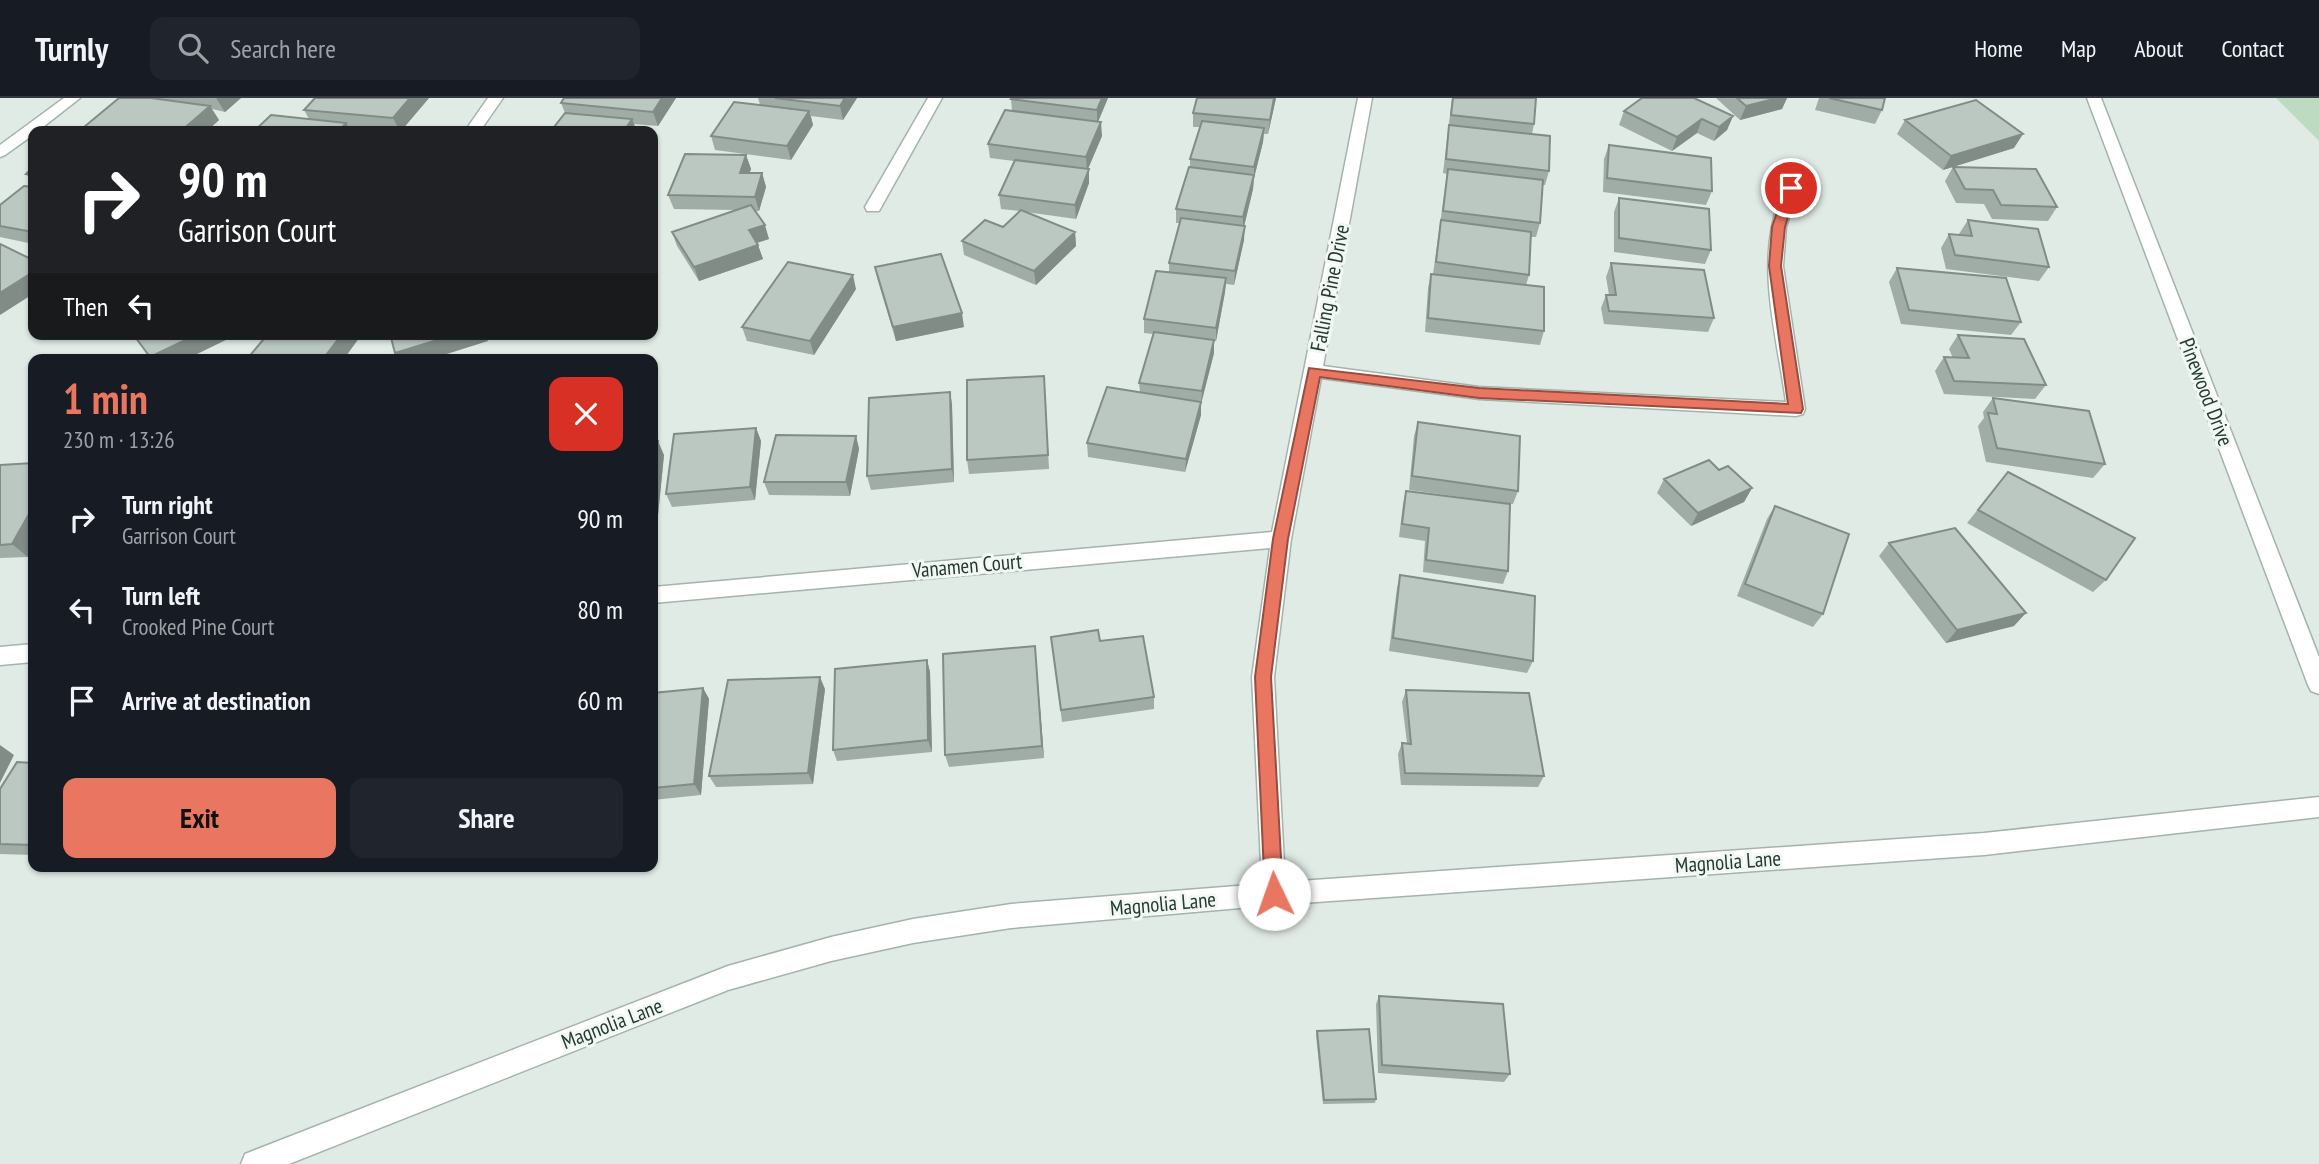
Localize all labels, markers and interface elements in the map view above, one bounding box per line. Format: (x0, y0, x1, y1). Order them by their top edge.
search box (150, 17, 640, 80)
text: Turnly (35, 27, 108, 70)
icon: search (174, 29, 212, 67)
text: Search here (230, 32, 336, 65)
text: Home (1974, 33, 2023, 64)
text: Map (2061, 33, 2096, 64)
text: About (2134, 33, 2183, 64)
text: Contact (2221, 33, 2284, 64)
text: 90 m (178, 147, 267, 211)
icon: right (63, 154, 154, 245)
pin (1761, 158, 1821, 218)
icon: arrive (1772, 169, 1810, 207)
text: Garrison Court (178, 209, 336, 251)
street label: Falling Pine Drive (1304, 222, 1355, 354)
icon: left (122, 287, 160, 325)
text: Then (63, 290, 108, 323)
street label: Pinewood Drive (2173, 334, 2239, 450)
text: 1 min (63, 371, 148, 426)
button: close (549, 377, 623, 451)
text: 230 m · 13:26 (63, 425, 175, 454)
text: Turn right (122, 488, 213, 521)
icon: right (63, 500, 101, 538)
text: 90 m (577, 502, 623, 535)
text: Garrison Court (122, 521, 236, 550)
street label: Vanamen Court (910, 547, 1023, 584)
text: Turn left (122, 579, 200, 612)
icon: left (63, 591, 101, 629)
text: 80 m (577, 593, 623, 626)
text: Crooked Pine Court (122, 612, 274, 641)
icon: arrive (63, 682, 101, 720)
text: Arrive at destination (122, 684, 311, 717)
text: 60 m (577, 684, 623, 717)
button: Exit (63, 778, 336, 858)
button: Share (350, 778, 623, 858)
street label: Magnolia Lane (1674, 844, 1782, 879)
position arrow (1237, 857, 1311, 931)
street label: Magnolia Lane (1109, 885, 1217, 922)
street label: Magnolia Lane (557, 992, 666, 1055)

